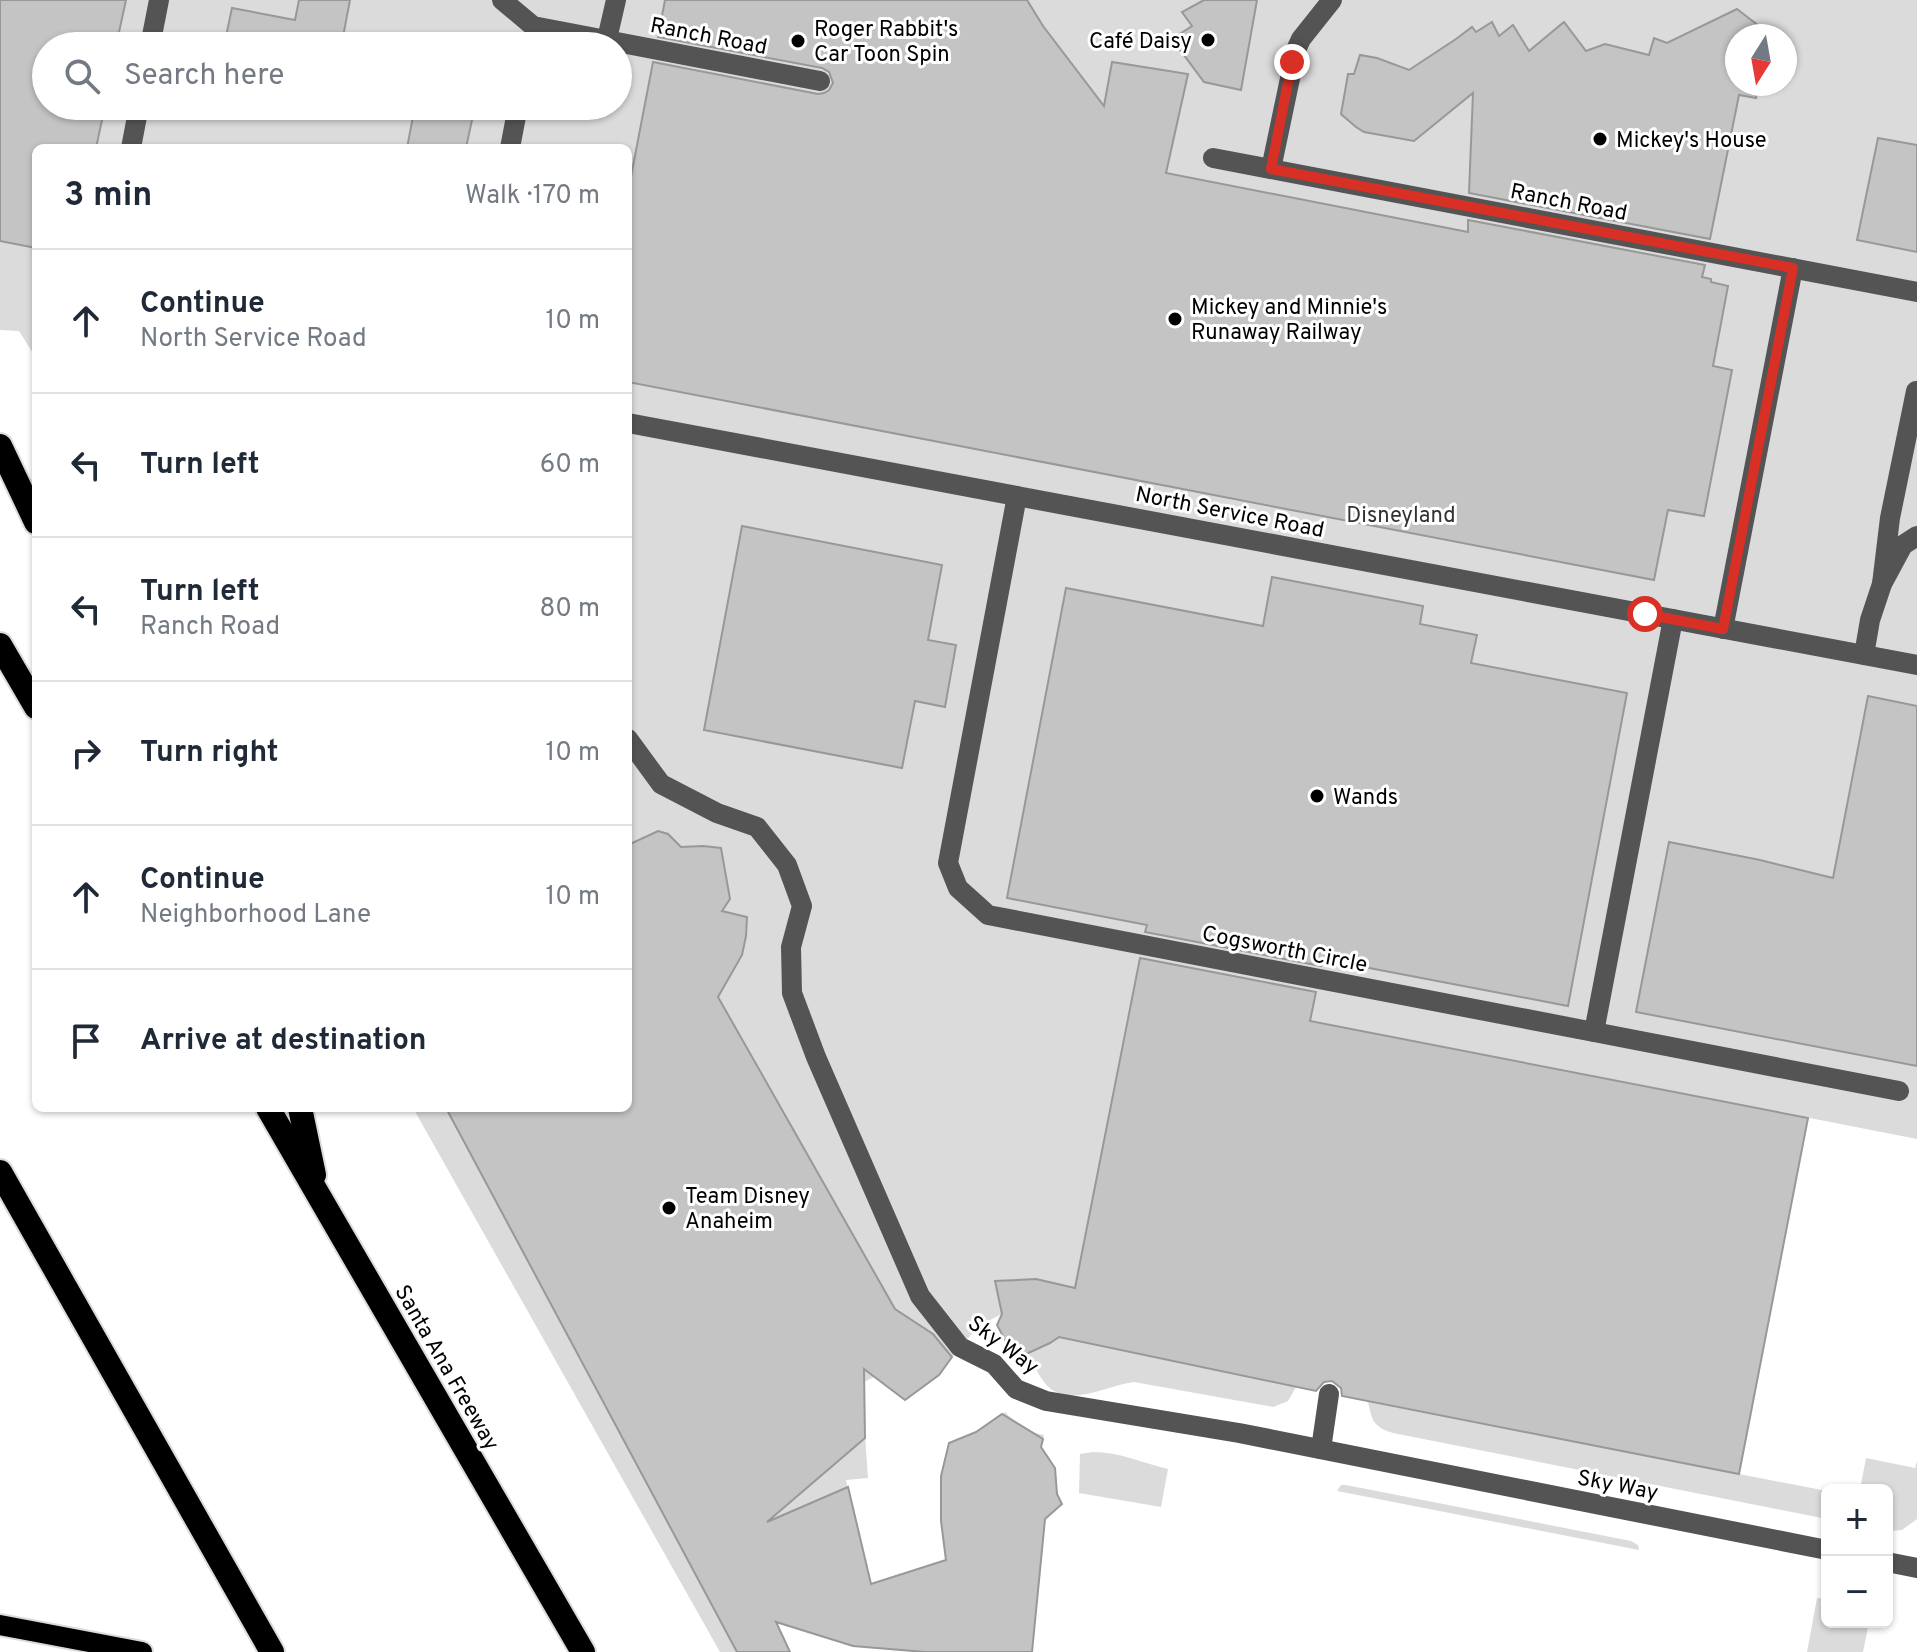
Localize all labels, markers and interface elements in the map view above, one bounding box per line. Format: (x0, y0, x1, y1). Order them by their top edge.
street label: Ranch Road (648, 13, 769, 62)
place label: Roger Rabbit's Car Toon Spin (814, 17, 958, 69)
north arrow (1725, 24, 1797, 96)
place label: Café Daisy (1089, 29, 1192, 56)
marker: Café Daisy (1199, 31, 1217, 49)
search box (32, 32, 632, 120)
marker: Roger Rabbit's Car Toon Spin (789, 32, 807, 50)
route end (1274, 44, 1310, 80)
icon: search (60, 54, 104, 98)
text: Search here (124, 58, 284, 95)
place label: Mickey's House (1616, 128, 1767, 155)
marker: Mickey's House (1591, 130, 1609, 148)
text: 3 min (64, 175, 152, 218)
street label: Ranch Road (1508, 179, 1629, 228)
text: Walk · 170 m (465, 180, 600, 213)
text: Continue (140, 286, 265, 323)
place label: Mickey and Minnie's Runaway Railway (1191, 295, 1387, 347)
icon: ahead (64, 299, 108, 343)
text: 10 m (545, 305, 600, 338)
marker: Mickey and Minnie's Runaway Railway (1166, 310, 1184, 328)
text: North Service Road (140, 323, 367, 356)
icon: left (64, 443, 108, 487)
text: Turn left (140, 447, 260, 484)
text: 60 m (540, 449, 600, 482)
street label: North Service Road (1133, 482, 1326, 545)
park label: Disneyland (1346, 503, 1456, 530)
text: Turn left (140, 574, 260, 611)
icon: left (64, 587, 108, 631)
text: 80 m (540, 593, 600, 626)
route start (1627, 596, 1663, 632)
text: Ranch Road (140, 611, 280, 644)
icon: right (64, 731, 108, 775)
text: Turn right (140, 735, 278, 772)
text: 10 m (545, 737, 600, 770)
place label: Wands (1333, 785, 1398, 812)
marker: Wands (1308, 787, 1326, 805)
text: Continue (140, 862, 265, 899)
icon: ahead (64, 875, 108, 919)
text: 10 m (545, 881, 600, 914)
text: Neighborhood Lane (140, 899, 371, 932)
street label: Cogsworth Circle (1200, 921, 1370, 980)
icon: arrive (64, 1019, 108, 1063)
text: Arrive at destination (140, 1023, 426, 1060)
place label: Team Disney Anaheim (685, 1184, 810, 1236)
marker: Team Disney Anaheim (660, 1199, 678, 1217)
street label: Santa Ana Freeway (388, 1281, 504, 1456)
street label: Sky Way (962, 1311, 1043, 1381)
street label: Sky Way (1575, 1465, 1660, 1508)
map controls (1821, 1484, 1893, 1628)
button: + (1821, 1484, 1893, 1556)
button: − (1821, 1556, 1893, 1628)

